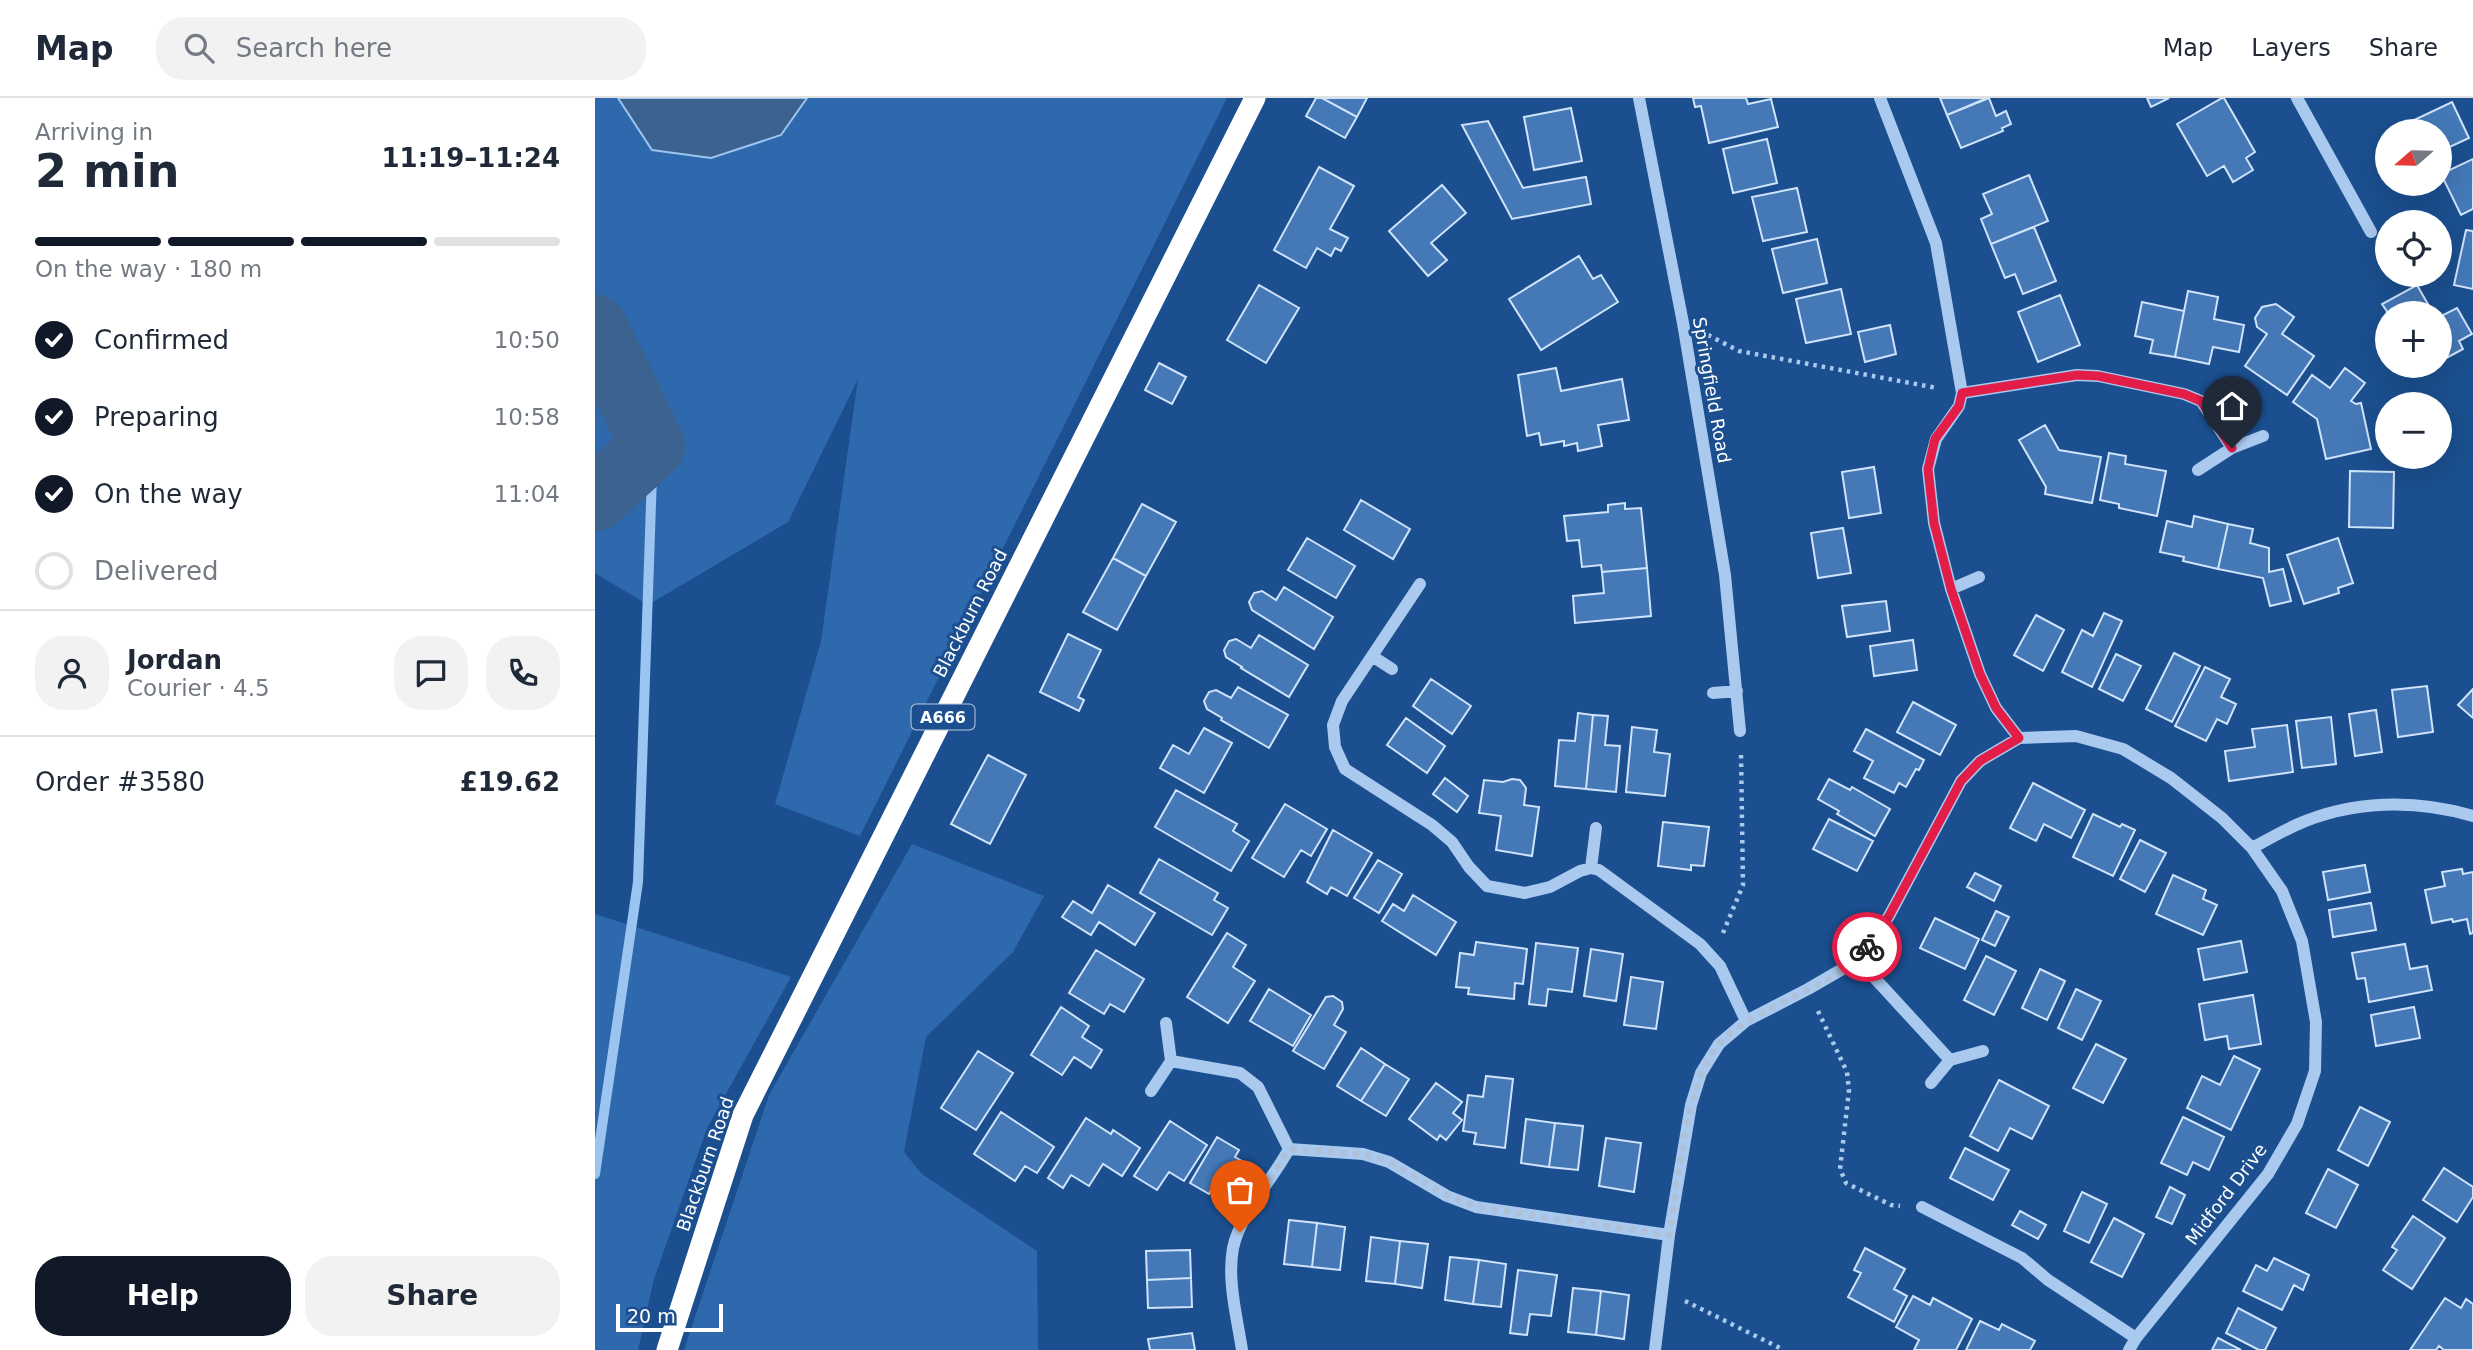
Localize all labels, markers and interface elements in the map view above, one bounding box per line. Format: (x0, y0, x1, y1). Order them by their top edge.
search box (156, 17, 646, 80)
text: Map (35, 29, 114, 68)
icon: search (180, 29, 218, 67)
text: Search here (236, 33, 392, 63)
text: Map (2163, 34, 2213, 62)
text: Layers (2251, 34, 2331, 62)
text: Share (2369, 34, 2438, 62)
text: Arriving in (35, 119, 153, 145)
north arrow (2375, 119, 2452, 196)
map controls (2375, 119, 2452, 469)
text: 11:19–11:24 (381, 143, 560, 173)
text: 2 min (35, 144, 179, 198)
button: locate (2375, 210, 2452, 287)
text: On the way · 180 m (35, 256, 262, 282)
button: + (2375, 301, 2452, 378)
street label: Springfield Road (1689, 315, 1735, 465)
icon: check (35, 321, 73, 359)
text: Confirmed (94, 325, 229, 355)
text: 10:50 (494, 327, 560, 353)
pin (2202, 376, 2262, 448)
icon: home (2213, 387, 2251, 425)
button: − (2375, 392, 2452, 469)
icon: check (35, 398, 73, 436)
text: Preparing (94, 402, 219, 432)
text: 10:58 (494, 404, 560, 430)
icon: check (35, 475, 73, 513)
text: On the way (94, 479, 243, 509)
text: 11:04 (494, 481, 560, 507)
street label: Blackburn Road (929, 545, 1011, 681)
text: Delivered (94, 556, 218, 586)
button: person (35, 636, 109, 710)
button: chat (394, 636, 468, 710)
button: phone (486, 636, 560, 710)
text: Jordan (127, 645, 222, 675)
text: Courier · 4.5 (127, 675, 270, 701)
road number: A666 (911, 704, 975, 730)
text: Order #3580 (35, 767, 205, 797)
text: £19.62 (460, 767, 560, 797)
courier (1832, 912, 1902, 982)
icon: bike (1848, 928, 1886, 966)
street label: Blackburn Road (672, 1094, 738, 1234)
street label: Midford Drive (2181, 1139, 2271, 1249)
pin (1210, 1160, 1270, 1232)
icon: bag (1221, 1171, 1259, 1209)
button: Help (35, 1256, 291, 1336)
button: Share (305, 1256, 560, 1336)
scale bar (616, 1301, 723, 1333)
text: 20 m (627, 1305, 676, 1327)

